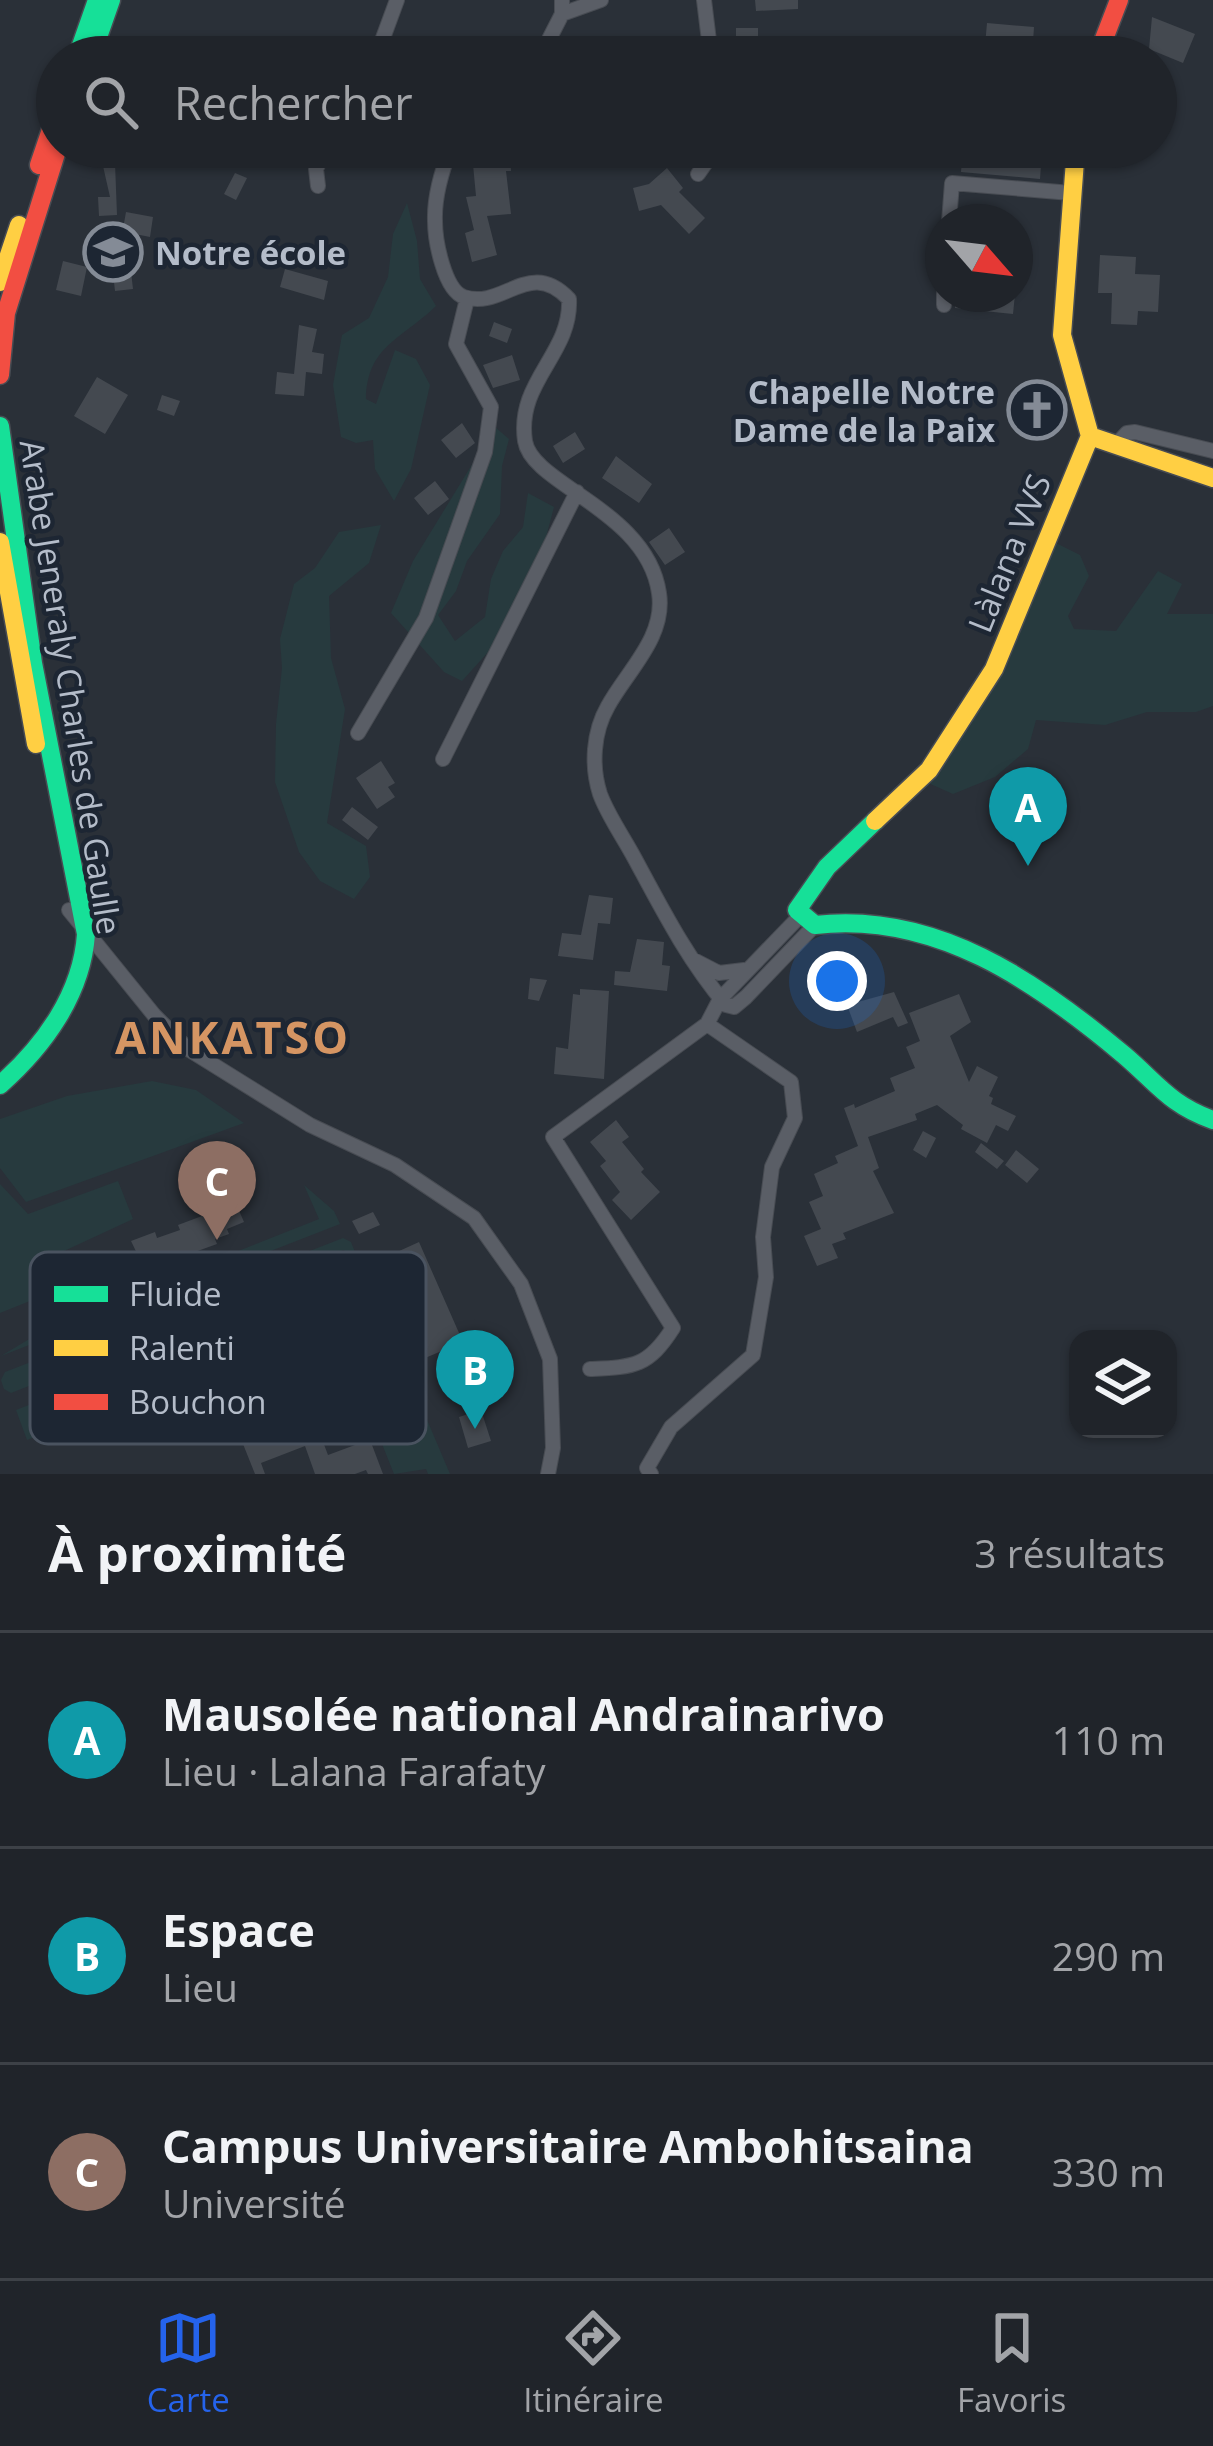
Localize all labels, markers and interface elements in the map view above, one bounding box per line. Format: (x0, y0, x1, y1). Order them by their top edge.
search box (36, 36, 1177, 168)
icon: search (78, 69, 144, 135)
text: Rechercher (174, 72, 413, 133)
north arrow (925, 204, 1033, 312)
school or university icon: Notre école (82, 221, 144, 283)
place label: Notre école (155, 230, 346, 275)
place label: Chapelle Notre Dame de la Paix (733, 369, 995, 452)
church icon: Chapelle Notre Dame de la Paix (1006, 379, 1068, 441)
street label: Arabe Jeneraly Charles de Gaulle (10, 436, 132, 938)
street label: Làlana VVS (957, 467, 1061, 639)
pin: A (989, 767, 1067, 866)
your location (807, 951, 867, 1011)
district label: ANKATSO (115, 1006, 351, 1067)
pin: C (178, 1141, 256, 1240)
legend (30, 1252, 426, 1444)
text: Fluide (129, 1271, 222, 1316)
text: Ralenti (129, 1325, 235, 1370)
pin: B (436, 1330, 514, 1429)
map controls (1069, 1330, 1177, 1438)
button: layers (1069, 1330, 1177, 1438)
text: Bouchon (129, 1379, 267, 1424)
text: À proximité (48, 1517, 346, 1587)
text: 3 résultats (974, 1526, 1165, 1579)
text: Mausolée national Andrainarivo (162, 1683, 885, 1744)
text: A (74, 1713, 100, 1766)
text: 110 m (1052, 1713, 1165, 1766)
text: Lieu · Lalana Farafaty (162, 1744, 545, 1797)
text: Espace (162, 1899, 315, 1960)
text: B (74, 1929, 100, 1982)
text: 290 m (1052, 1929, 1165, 1982)
text: Lieu (162, 1960, 238, 2013)
text: Campus Universitaire Ambohitsaina (162, 2115, 974, 2176)
text: C (75, 2145, 99, 2198)
text: 330 m (1052, 2145, 1165, 2198)
text: Université (162, 2176, 346, 2229)
tab: Carte (147, 2305, 230, 2422)
tab: Itinéraire (523, 2305, 663, 2422)
tab: Favoris (957, 2305, 1066, 2422)

